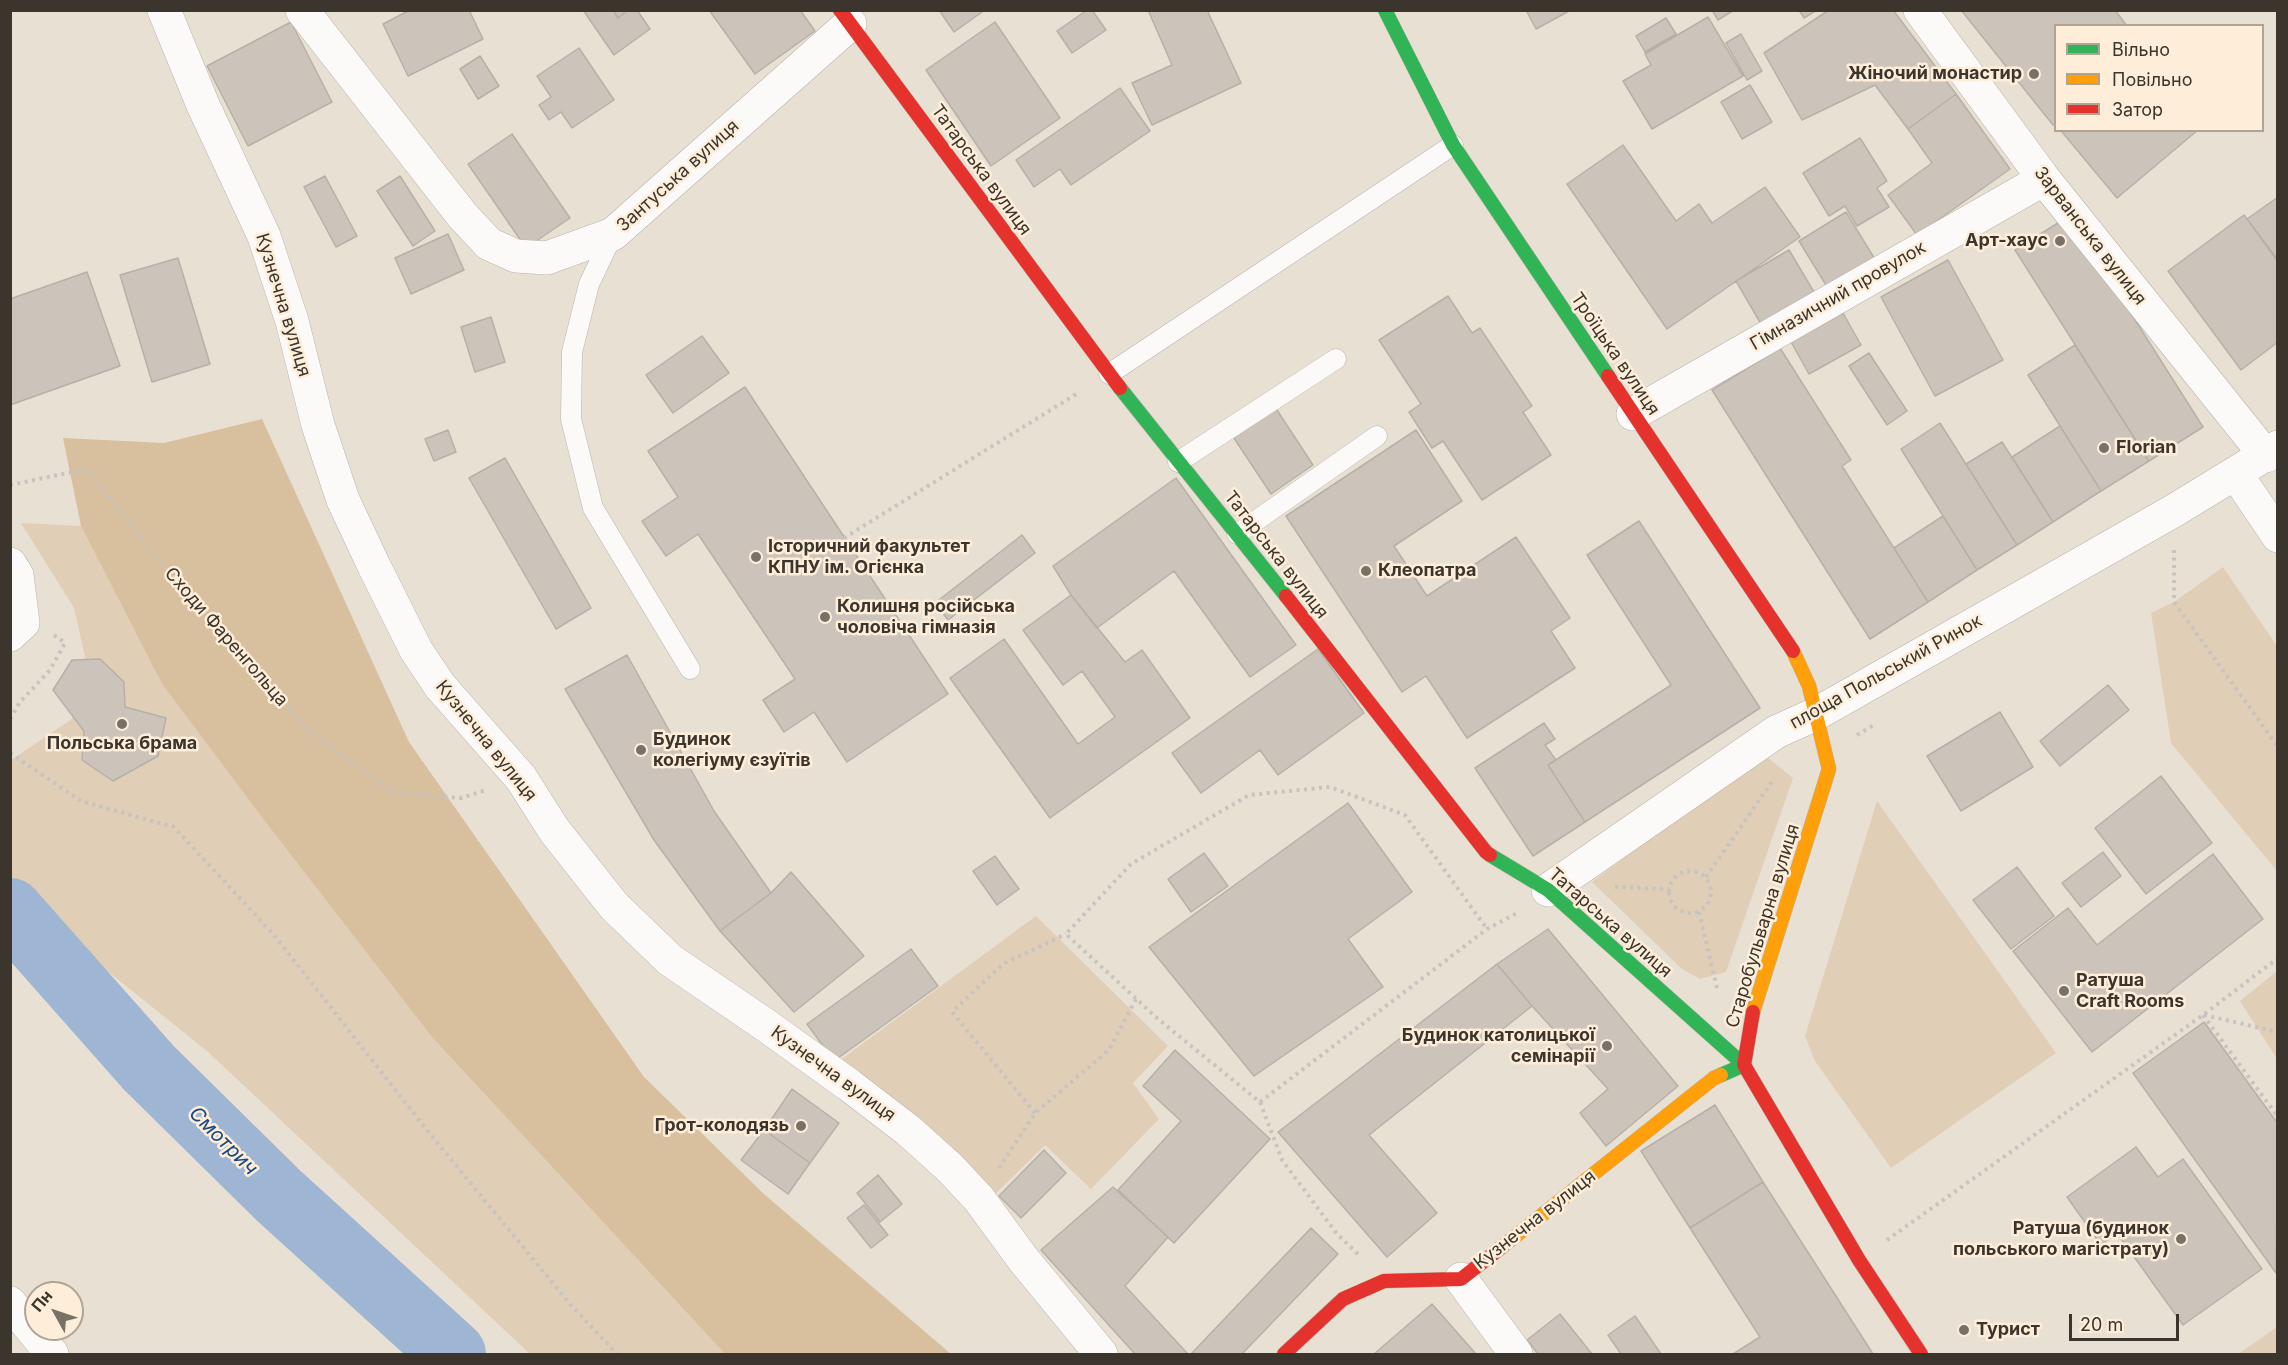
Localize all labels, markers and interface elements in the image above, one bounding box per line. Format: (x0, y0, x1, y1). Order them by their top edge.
legend (2054, 24, 2264, 132)
text: Вільно (2112, 39, 2170, 60)
place label: Жіночий монастир (1848, 63, 2022, 85)
marker: Жіночий монастир (2027, 67, 2041, 81)
text: Повільно (2112, 69, 2193, 90)
text: Затор (2112, 99, 2163, 120)
street label: Татарська вулиця (926, 100, 1036, 240)
street label: Зантуська вулиця (613, 116, 743, 236)
street label: Зарванська вулиця (2029, 163, 2151, 309)
place label: Арт-хаус (1965, 230, 2048, 252)
street label: Кузнечна вулиця (251, 231, 315, 379)
marker: Арт-хаус (2053, 234, 2067, 248)
street label: Гімназичний провулок (1746, 237, 1930, 355)
street label: Троїцька вулиця (1566, 288, 1664, 420)
place label: Florian (2116, 437, 2176, 459)
marker: Florian (2097, 441, 2111, 455)
street label: Татарська вулиця (1219, 487, 1333, 623)
place label: Історичний факультет КПНУ ім. Огієнка (768, 536, 970, 578)
marker: Історичний факультет КПНУ ім. Огієнка (749, 550, 763, 564)
place label: Клеопатра (1378, 560, 1476, 582)
street label: Сходи Фаренгольца (160, 563, 292, 711)
marker: Клеопатра (1359, 564, 1373, 578)
place label: Колишня російська чоловіча гімназія (837, 596, 1015, 638)
marker: Колишня російська чоловіча гімназія (818, 610, 832, 624)
street label: площа Польський Ринок (1786, 610, 1986, 734)
street label: Кузнечна вулиця (431, 676, 541, 806)
marker: Польська брама (115, 717, 129, 731)
place label: Будинок колегіуму єзуїтів (653, 729, 811, 771)
place label: Польська брама (47, 733, 197, 755)
marker: Будинок колегіуму єзуїтів (634, 743, 648, 757)
street label: Старобульварна вулиця (1722, 821, 1804, 1031)
street label: Татарська вулиця (1544, 864, 1676, 982)
place label: Ратуша Craft Rooms (2076, 970, 2184, 1012)
marker: Ратуша Craft Rooms (2057, 984, 2071, 998)
street label: Кузнечна вулиця (766, 1022, 900, 1126)
place label: Будинок католицької семінарії (1402, 1025, 1595, 1068)
marker: Будинок католицької семінарії (1600, 1039, 1614, 1053)
water label: Смотрич (184, 1102, 262, 1180)
place label: Грот-колодязь (655, 1115, 789, 1137)
marker: Грот-колодязь (794, 1119, 808, 1133)
street label: Кузнечна вулиця (1470, 1166, 1600, 1274)
place label: Ратуша (будинок польського магістрату) (1953, 1218, 2169, 1260)
marker: Ратуша (будинок польського магістрату) (2174, 1232, 2188, 1246)
north arrow (24, 1281, 84, 1341)
text: Пн (27, 1286, 56, 1316)
scale bar (2072, 1302, 2182, 1340)
text: 20 m (2080, 1314, 2123, 1335)
place label: Турист (1976, 1319, 2040, 1341)
marker: Турист (1957, 1323, 1971, 1337)

